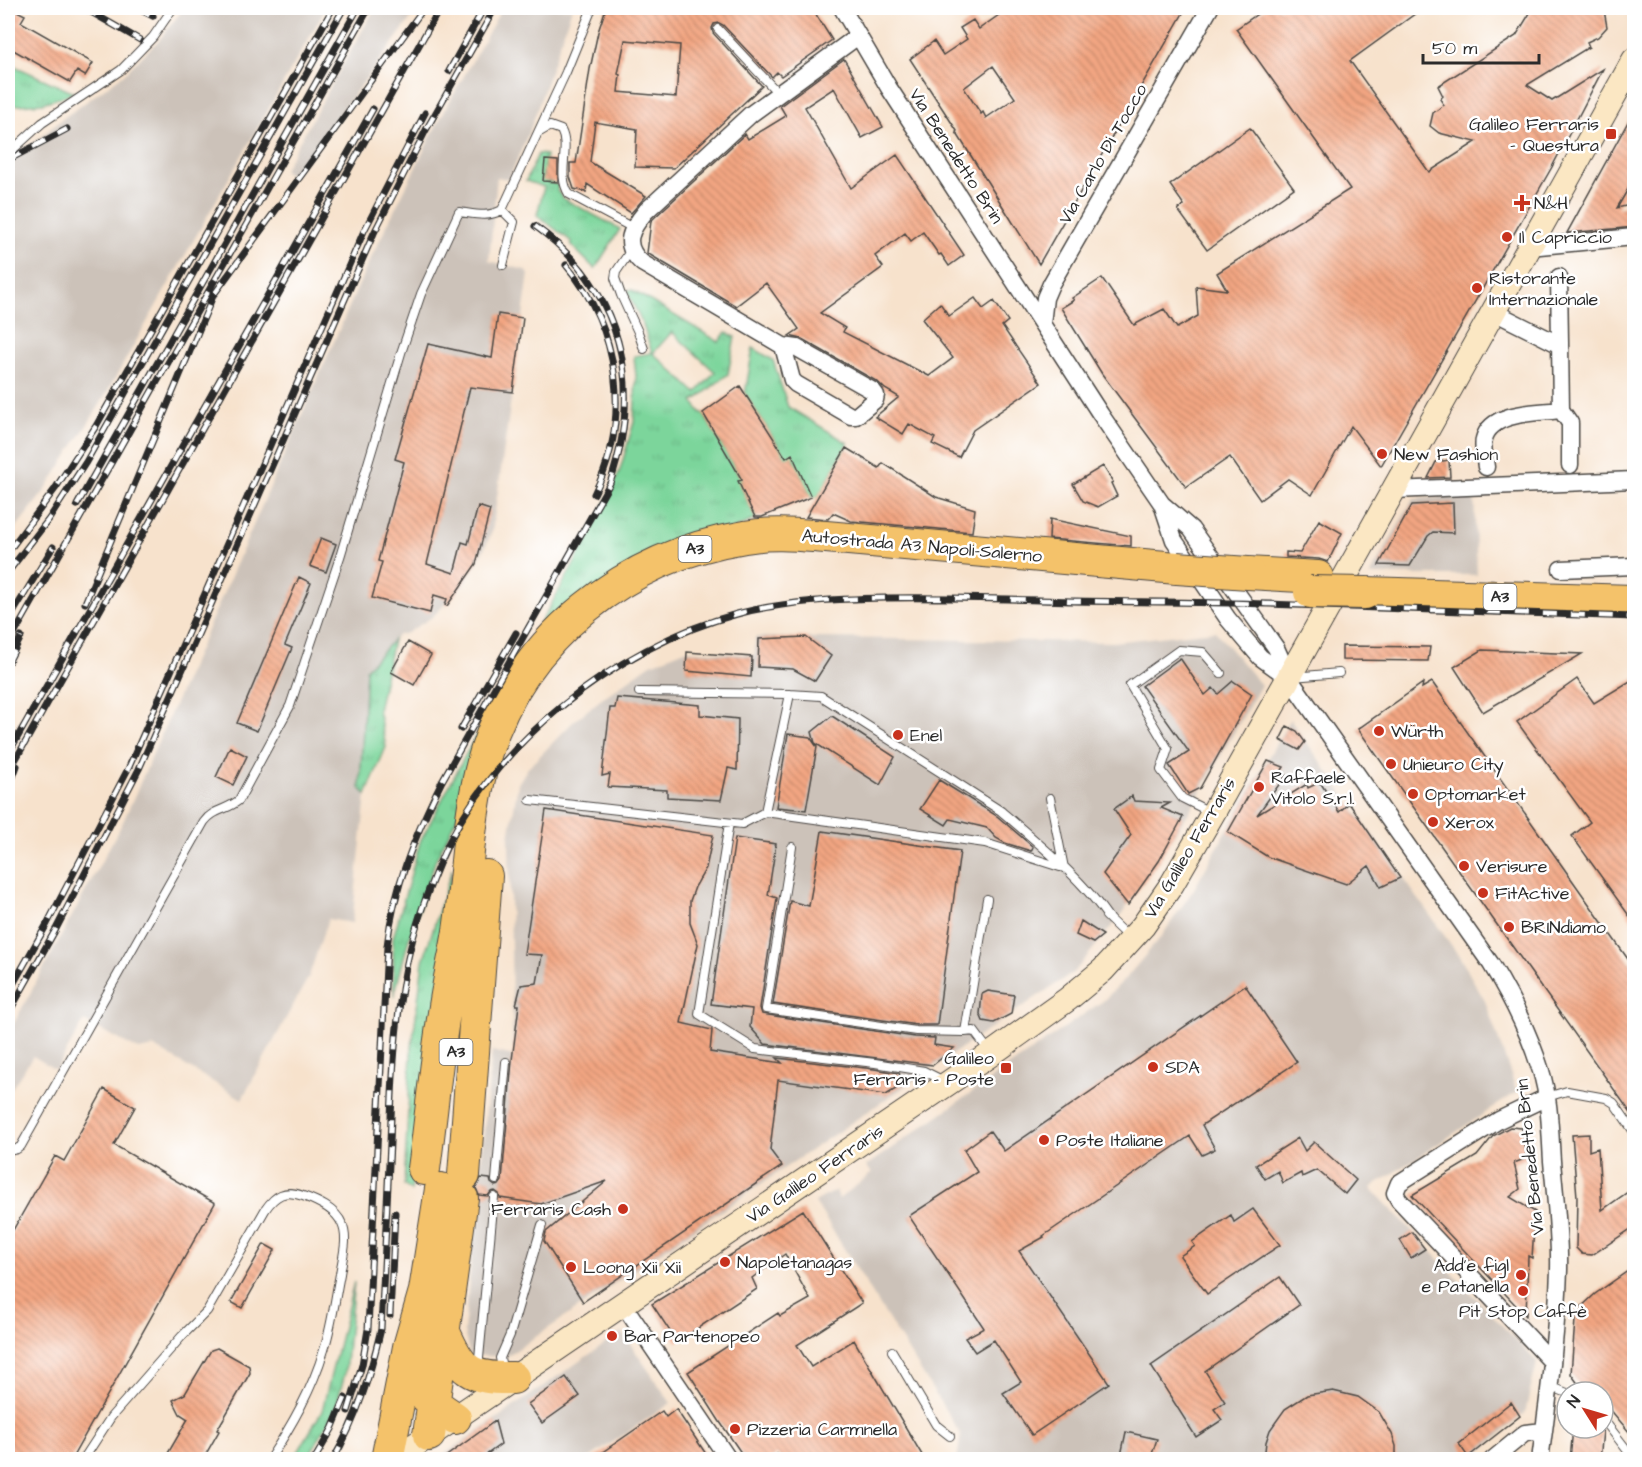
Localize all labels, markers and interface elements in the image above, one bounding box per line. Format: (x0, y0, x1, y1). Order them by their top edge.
scale bar (1423, 27, 1538, 65)
text: 50 m (1432, 36, 1477, 61)
street label: Via Carlo Di Tocco (1053, 79, 1153, 229)
street label: Via Benedetto Brin (903, 83, 1009, 229)
place label: Galileo Ferraris - Questura (1469, 112, 1599, 158)
marker: Galileo Ferraris - Questura (1604, 127, 1618, 141)
place label: N&H (1534, 191, 1568, 216)
marker: N&H (1515, 196, 1529, 210)
place label: Il Capriccio (1519, 225, 1612, 250)
marker: Il Capriccio (1500, 230, 1514, 244)
place label: Ristorante Internazionale (1489, 266, 1599, 312)
marker: Ristorante Internazionale (1470, 281, 1484, 295)
place label: New Fashion (1394, 442, 1498, 467)
marker: New Fashion (1375, 447, 1389, 461)
street label: Autostrada A3 Napoli-Salerno (801, 523, 1043, 569)
road number: A3 (678, 536, 712, 562)
road number: A3 (1484, 584, 1516, 610)
place label: Würth (1391, 719, 1443, 744)
place label: Enel (910, 723, 942, 748)
marker: Würth (1372, 724, 1386, 738)
marker: Enel (891, 728, 905, 742)
place label: Unieuro City (1403, 752, 1504, 778)
marker: Unieuro City (1384, 757, 1398, 771)
place label: Raffaele Vitolo S.r.l. (1271, 765, 1355, 811)
street label: Via Galileo Ferraris (1138, 773, 1242, 923)
marker: Raffaele Vitolo S.r.l. (1252, 780, 1266, 794)
place label: Optomarket (1425, 782, 1526, 807)
marker: Optomarket (1406, 787, 1420, 801)
place label: Xerox (1445, 810, 1495, 835)
marker: Xerox (1426, 815, 1440, 829)
place label: Verisure (1476, 854, 1548, 879)
marker: Verisure (1457, 859, 1471, 873)
place label: FitActive (1495, 881, 1570, 906)
marker: FitActive (1476, 886, 1490, 900)
place label: BRINdiamo (1521, 915, 1606, 940)
marker: BRINdiamo (1502, 920, 1516, 934)
road number: A3 (440, 1039, 472, 1065)
place label: Galileo Ferraris - Poste (853, 1046, 994, 1092)
place label: SDA (1165, 1055, 1200, 1080)
marker: SDA (1146, 1060, 1160, 1074)
marker: Galileo Ferraris - Poste (999, 1061, 1013, 1075)
street label: Via Benedetto Brin (1509, 1078, 1551, 1236)
street label: Via Galileo Ferraris (742, 1119, 888, 1229)
place label: Poste Italiane (1056, 1128, 1164, 1153)
marker: Poste Italiane (1037, 1133, 1051, 1147)
place label: Ferraris Cash (491, 1197, 611, 1222)
marker: Ferraris Cash (616, 1202, 630, 1216)
place label: Napoletanagas (737, 1250, 852, 1276)
place label: Add'e figl e Patanella (1421, 1253, 1509, 1299)
place label: Loong Xii Xii (583, 1255, 681, 1281)
marker: Napoletanagas (718, 1255, 732, 1269)
marker: Loong Xii Xii (564, 1260, 578, 1274)
marker: Add'e figl e Patanella (1514, 1268, 1528, 1282)
marker: Pit Stop Caffè (1516, 1284, 1530, 1298)
place label: Pit Stop Caffè (1459, 1299, 1587, 1324)
place label: Bar Partenopeo (624, 1324, 760, 1349)
marker: Bar Partenopeo (605, 1329, 619, 1343)
north arrow (1555, 1380, 1615, 1440)
text: N (1562, 1391, 1586, 1412)
place label: Pizzeria Carmnella (747, 1417, 897, 1442)
marker: Pizzeria Carmnella (728, 1422, 742, 1436)

